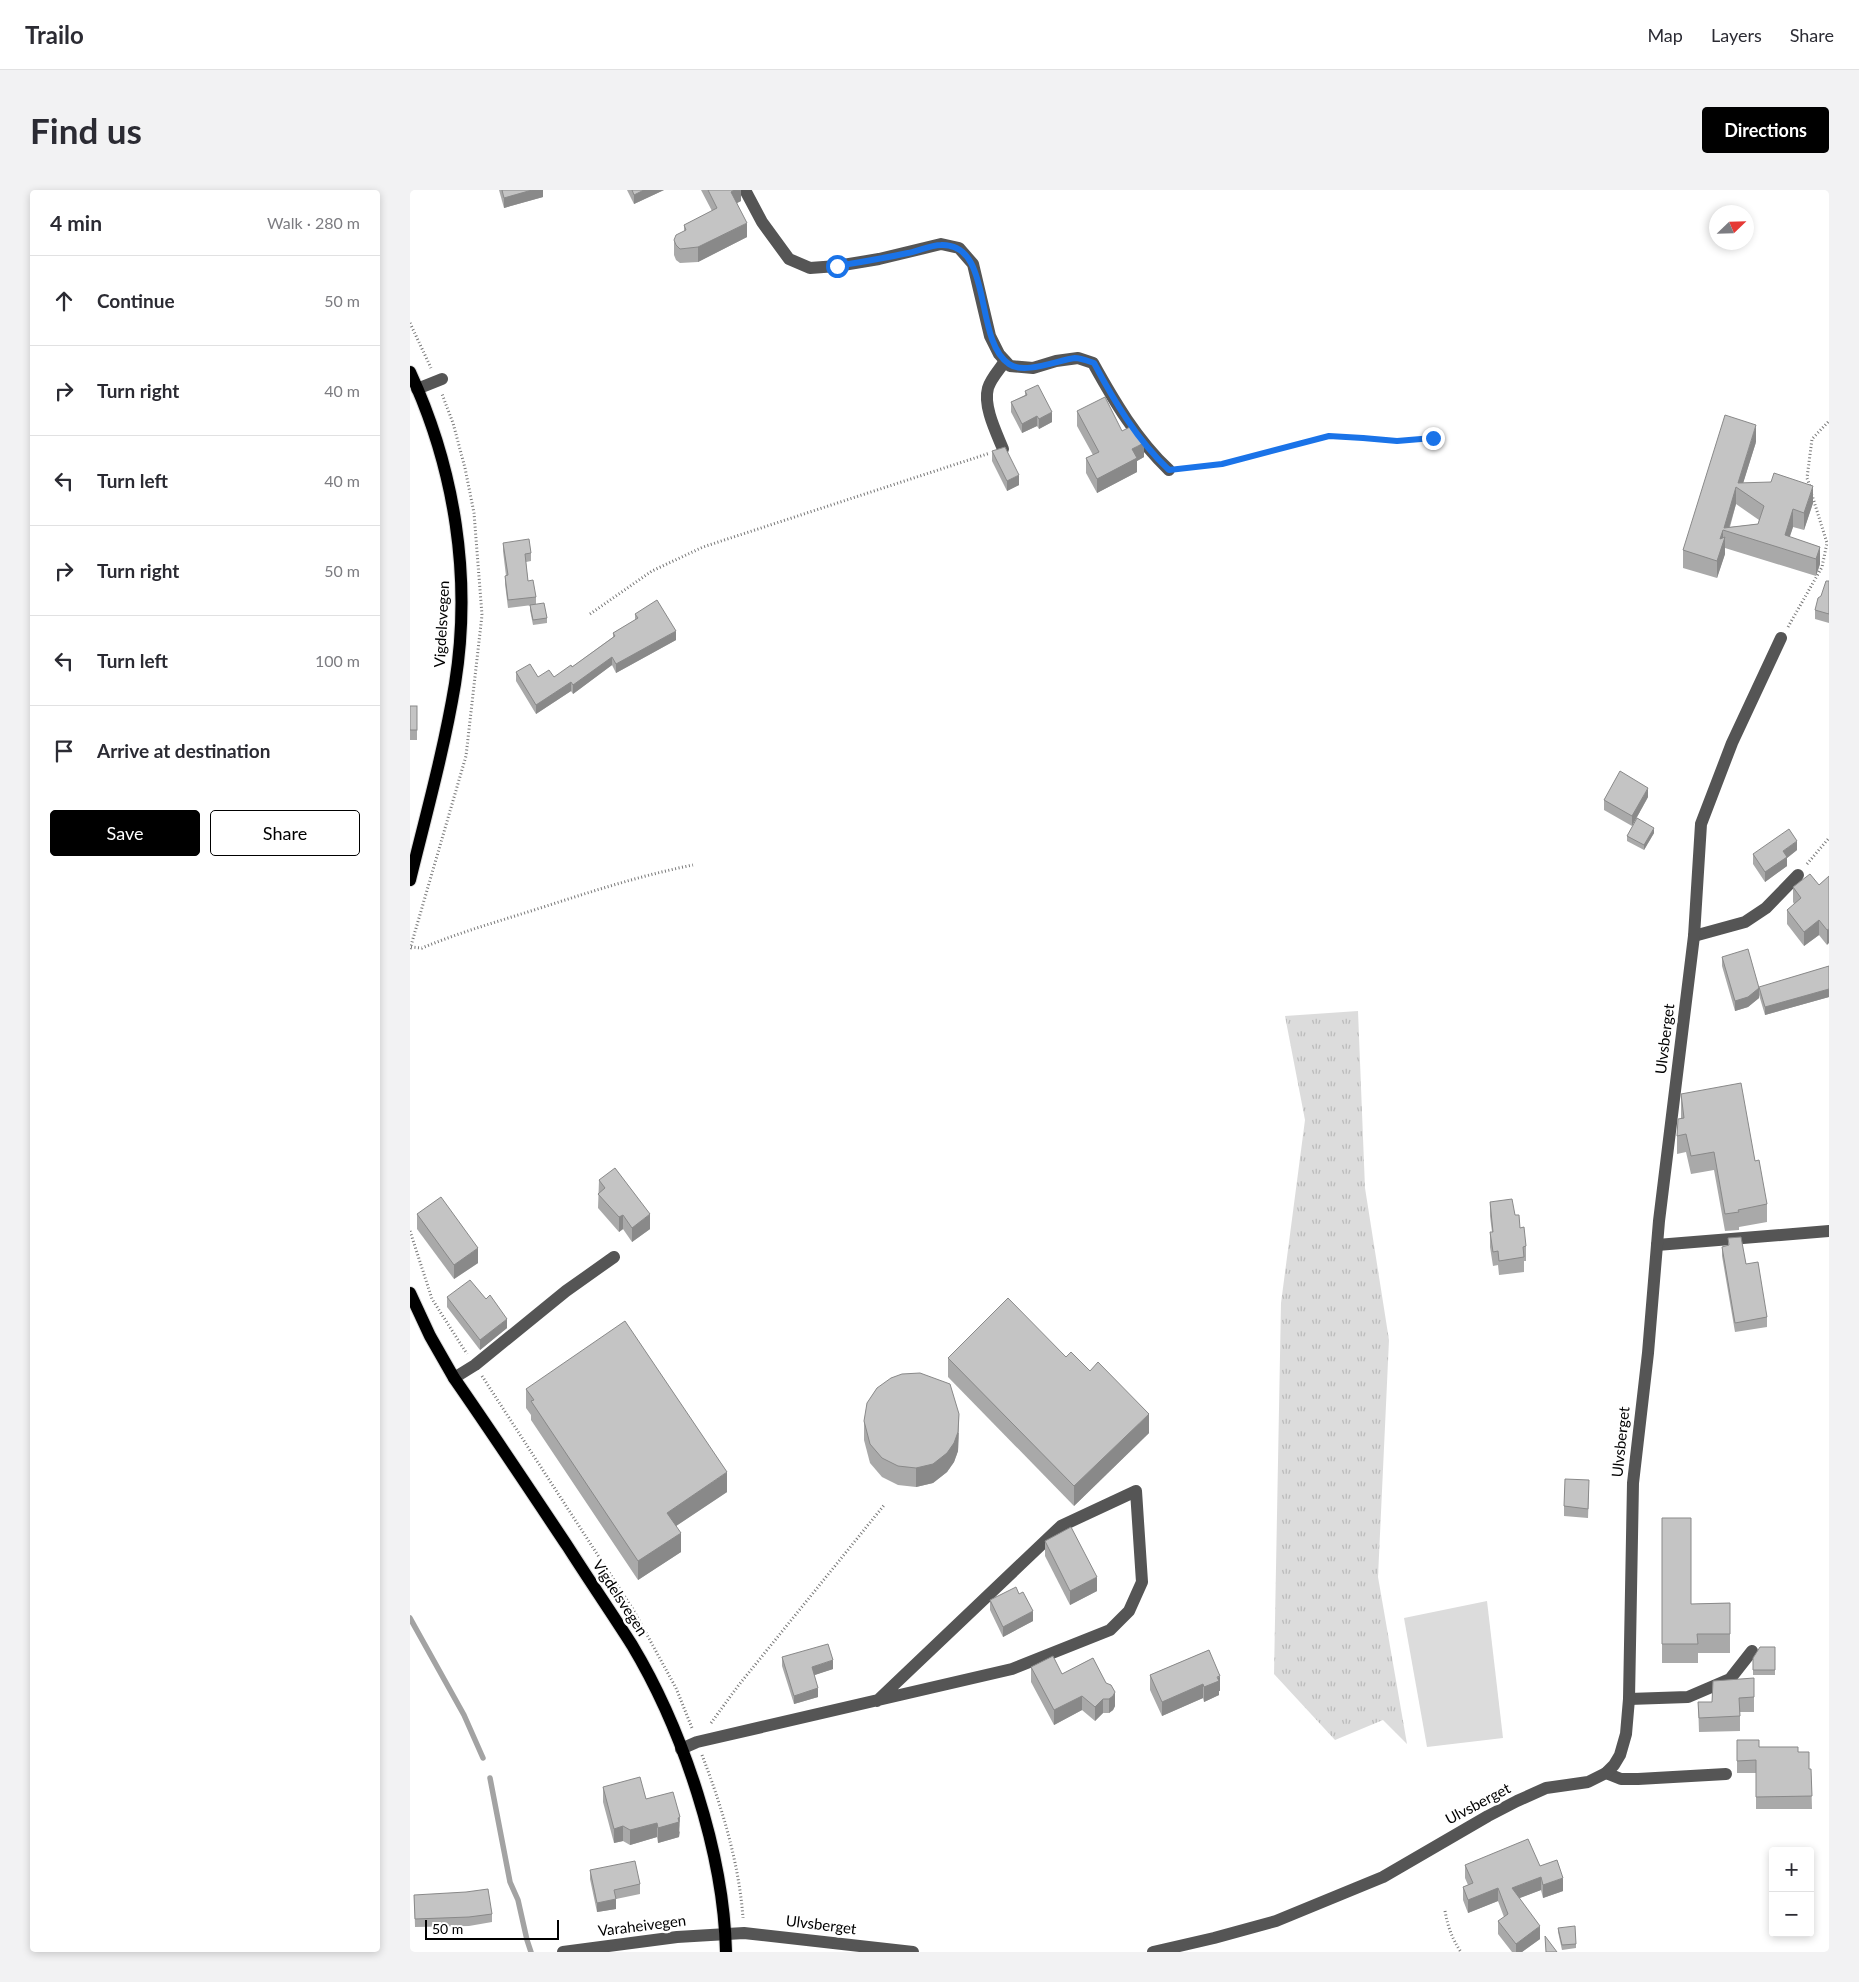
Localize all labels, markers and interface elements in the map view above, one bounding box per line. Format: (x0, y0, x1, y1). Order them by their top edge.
text: Trailo (25, 20, 84, 49)
text: Map (1647, 24, 1683, 46)
text: Layers (1711, 24, 1762, 46)
text: Share (1790, 24, 1834, 46)
button: Directions (1702, 107, 1829, 153)
text: Find us (30, 109, 142, 151)
north arrow (1709, 205, 1754, 250)
text: 4 min (50, 210, 102, 235)
text: Walk · 280 m (267, 213, 360, 232)
route start (826, 255, 849, 278)
icon: ahead (50, 287, 78, 315)
text: Continue (97, 289, 175, 312)
text: 50 m (324, 291, 360, 310)
icon: right (50, 377, 78, 405)
text: Turn right (97, 379, 179, 402)
text: 40 m (324, 381, 360, 400)
route end (1422, 427, 1445, 450)
icon: left (50, 467, 78, 495)
text: Turn left (97, 469, 168, 492)
text: 40 m (324, 471, 360, 490)
icon: right (50, 557, 78, 585)
text: Turn right (97, 559, 179, 582)
text: 50 m (324, 561, 360, 580)
street label: Vigdelsvegen (430, 580, 452, 668)
icon: left (50, 647, 78, 675)
text: Turn left (97, 649, 168, 672)
text: 100 m (315, 651, 360, 670)
icon: arrive (50, 737, 78, 765)
text: Arrive at destination (97, 739, 270, 762)
button: Save (50, 810, 200, 856)
button: Share (210, 810, 360, 856)
street label: Ulvsberget (1651, 1002, 1677, 1075)
street label: Ulvsberget (1607, 1405, 1633, 1478)
street label: Vigdelsvegen (590, 1556, 652, 1639)
street label: Ulvsberget (1442, 1778, 1514, 1828)
map controls (1769, 1847, 1814, 1937)
button: + (1769, 1847, 1814, 1892)
button: − (1769, 1892, 1814, 1937)
street label: Varaheivegen (597, 1911, 687, 1939)
street label: Ulvsberget (785, 1911, 858, 1937)
scale bar (425, 1917, 559, 1940)
text: 50 m (432, 1920, 463, 1937)

